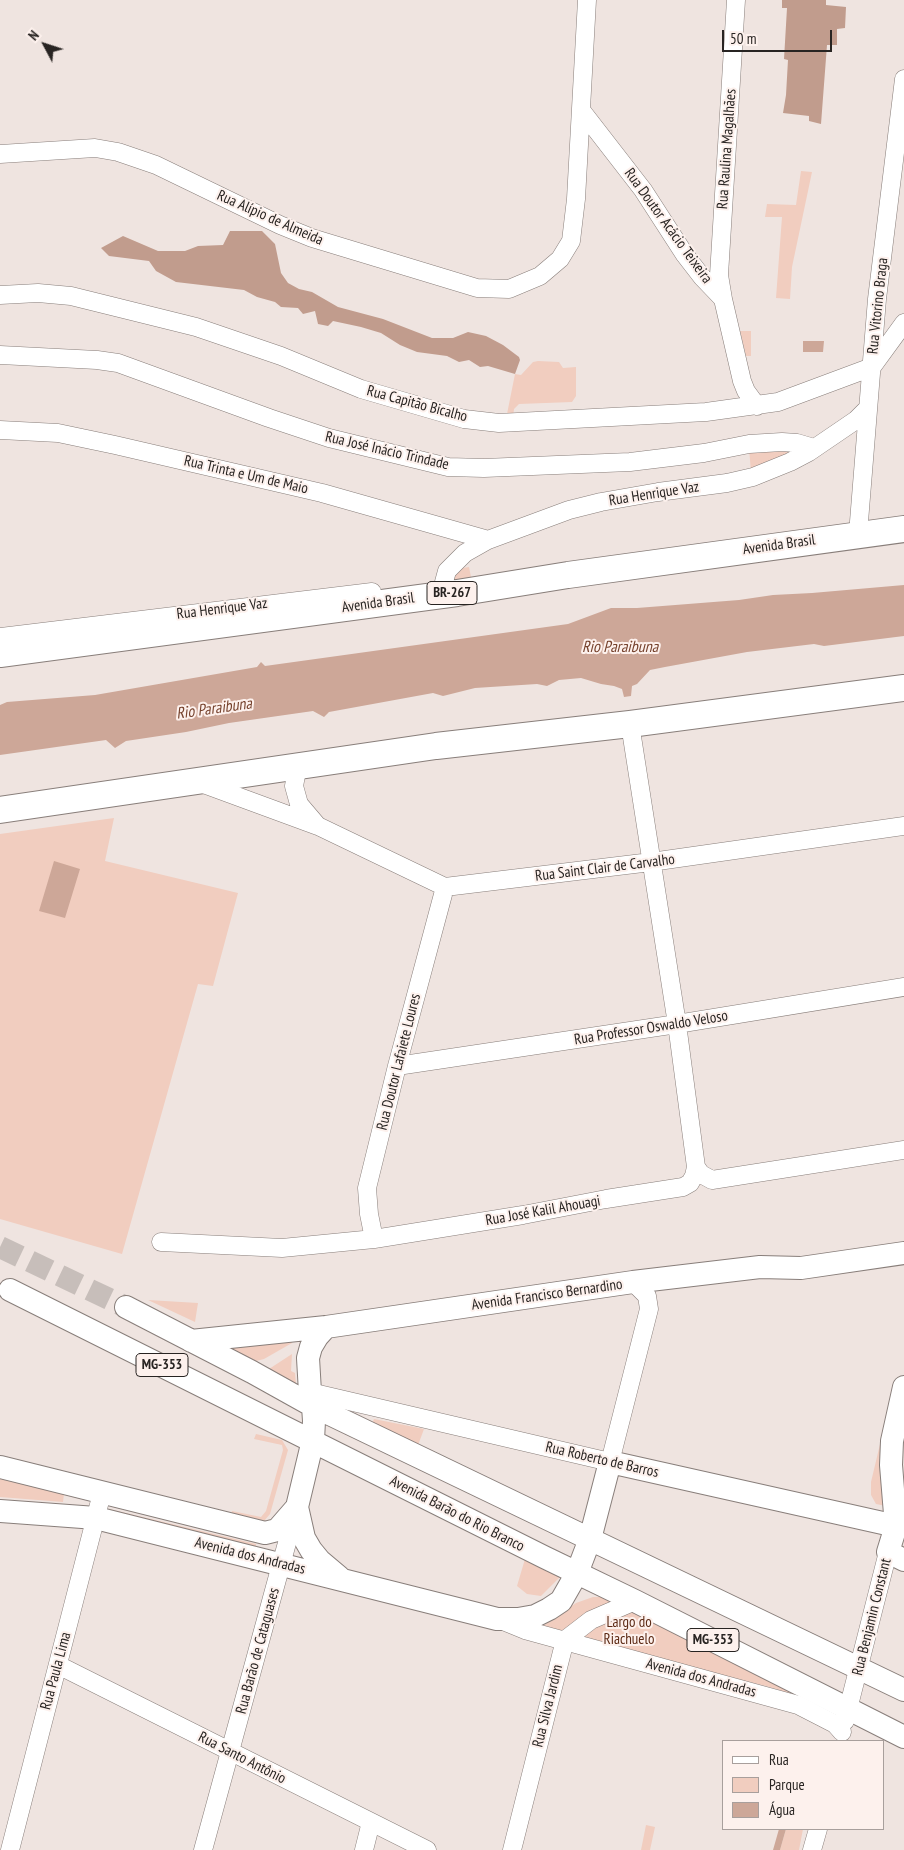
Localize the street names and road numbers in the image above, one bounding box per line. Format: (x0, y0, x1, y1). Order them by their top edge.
street label: Rua Raulina Magalhães (714, 88, 740, 210)
street label: Rua Doutor Acácio Teixeira (620, 165, 716, 287)
street label: Rua Alípio de Almeida (214, 187, 326, 249)
street label: Rua Vitorino Braga (864, 257, 892, 355)
street label: Rua Capitão Bicalho (365, 382, 469, 426)
street label: Rua José Inácio Trindade (323, 428, 451, 474)
street label: Rua Trinta e Um de Maio (182, 452, 310, 498)
street label: Rua Henrique Vaz (608, 478, 700, 510)
street label: Avenida Brasil (742, 531, 816, 559)
road number: BR-267 (427, 582, 477, 604)
street label: Avenida Brasil (341, 589, 415, 617)
street label: Rua Henrique Vaz (176, 595, 268, 623)
street label: Rua Saint Clair de Carvalho (534, 851, 676, 885)
street label: Rua Doutor Lafaiete Loures (373, 992, 425, 1132)
street label: Rua Professor Oswaldo Veloso (573, 1007, 729, 1049)
street label: Rua José Kalil Ahouagi (484, 1192, 602, 1230)
street label: Avenida Francisco Bernardino (470, 1275, 624, 1315)
road number: MG-353 (136, 1354, 188, 1376)
street label: Rua Roberto de Barros (544, 1438, 660, 1482)
street label: Avenida Barão do Rio Branco (387, 1472, 527, 1556)
street label: Avenida dos Andradas (193, 1534, 307, 1578)
street label: Rua Benjamin Constant (849, 1557, 895, 1677)
street label: Rua Barão de Cataguases (233, 1586, 283, 1716)
road number: MG-353 (687, 1628, 739, 1652)
street label: Rua Paula Lima (37, 1630, 75, 1712)
street label: Avenida dos Andradas (644, 1655, 758, 1701)
street label: Rua Silva Jardim (529, 1663, 567, 1749)
street label: Rua Santo Antônio (195, 1728, 289, 1788)

